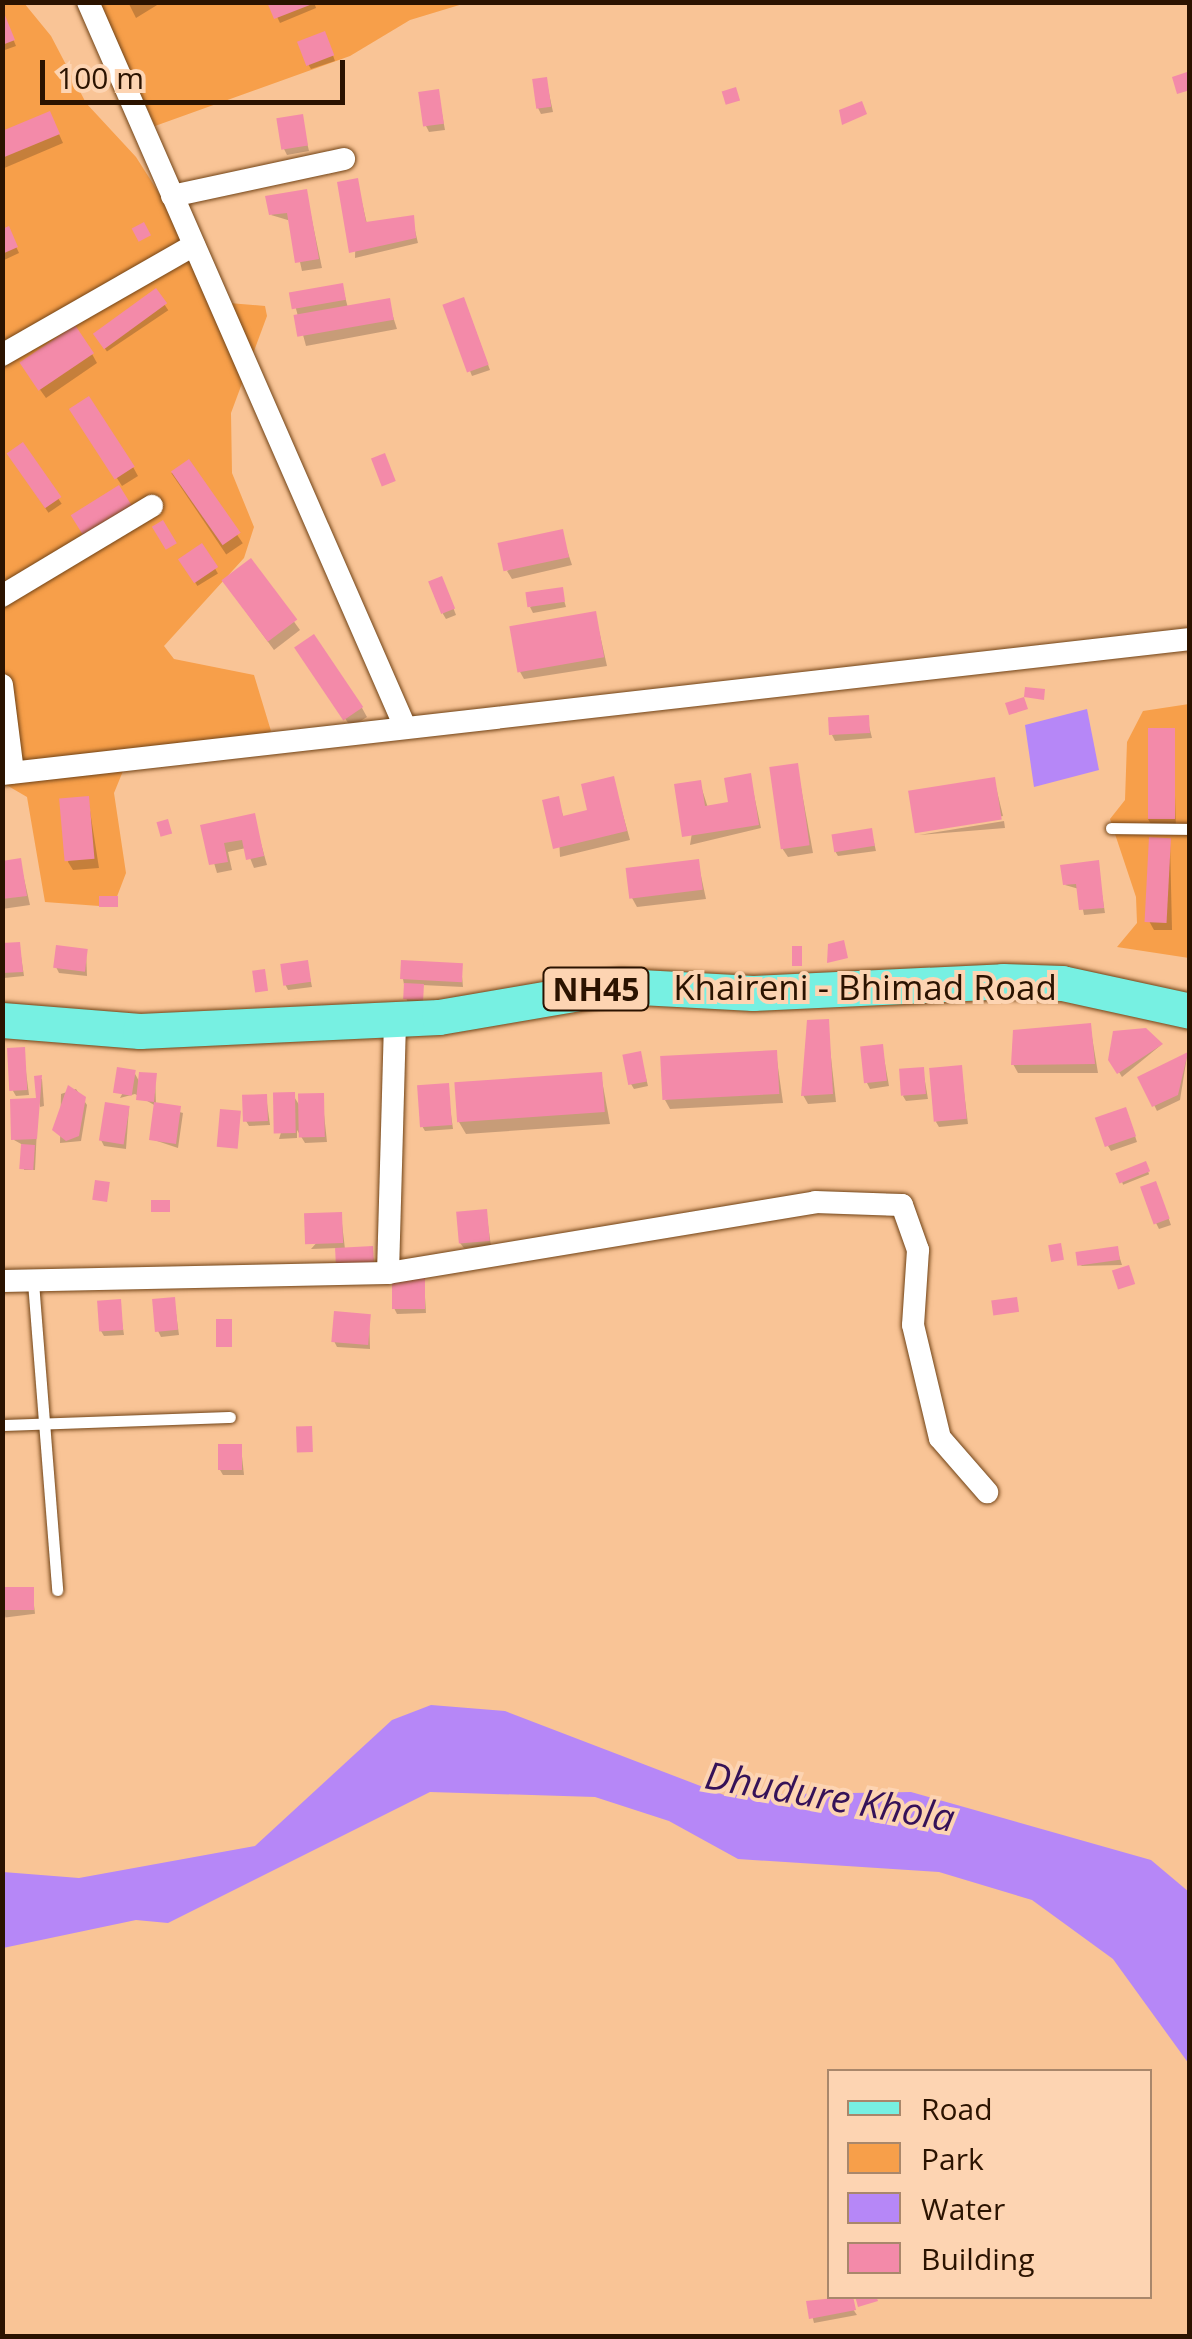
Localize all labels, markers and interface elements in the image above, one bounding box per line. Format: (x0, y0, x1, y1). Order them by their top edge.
scale bar (45, 40, 350, 102)
text: 100 m (57, 57, 144, 98)
road number: NH45 (541, 962, 651, 1016)
street label: Khaireni - Bhimad Road (673, 966, 1057, 1008)
water label: Dhudure Khola (702, 1752, 958, 1840)
legend (827, 2069, 1152, 2299)
text: Road (921, 2088, 993, 2129)
text: Park (921, 2138, 984, 2179)
text: Water (921, 2188, 1005, 2229)
text: Building (921, 2238, 1035, 2279)

